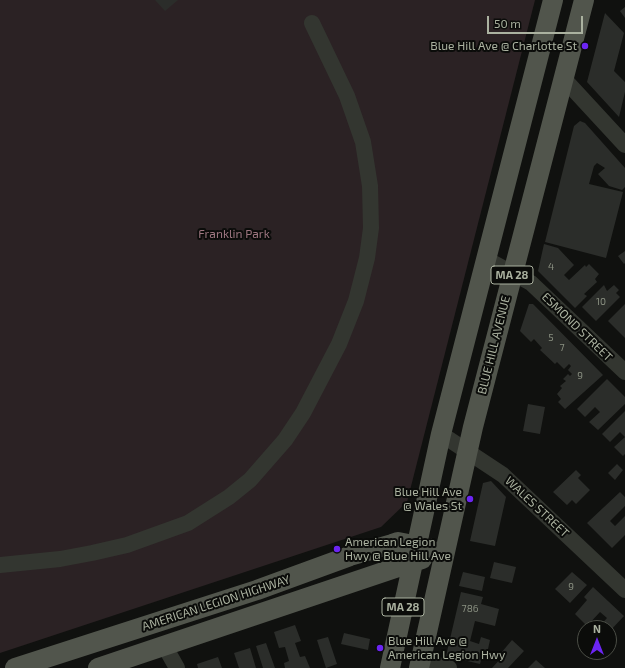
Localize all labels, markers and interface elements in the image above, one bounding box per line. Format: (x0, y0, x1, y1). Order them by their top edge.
scale bar (489, 8, 585, 34)
text: 50 m (494, 16, 521, 30)
place label: Blue Hill Ave @ Charlotte St (430, 39, 577, 53)
marker: Blue Hill Ave @ Charlotte St (580, 41, 590, 51)
park label: Franklin Park (198, 227, 270, 241)
house number: 4 (548, 261, 554, 273)
road number: MA 28 (491, 266, 533, 284)
street label: ESMOND STREET (539, 290, 615, 364)
street label: BLUE HILL AVENUE (475, 294, 513, 396)
house number: 10 (596, 296, 606, 308)
house number: 5 (548, 332, 554, 344)
house number: 7 (559, 342, 565, 354)
house number: 9 (577, 370, 583, 382)
street label: WALES STREET (502, 474, 572, 540)
place label: Blue Hill Ave @ Wales St (394, 485, 462, 513)
marker: Blue Hill Ave @ Wales St (465, 494, 475, 504)
place label: American Legion Hwy @ Blue Hill Ave (345, 535, 451, 563)
marker: American Legion Hwy @ Blue Hill Ave (332, 544, 342, 554)
street label: AMERICAN LEGION HIGHWAY (140, 572, 292, 634)
house number: 9 (568, 581, 574, 593)
road number: MA 28 (382, 598, 424, 616)
house number: 786 (462, 603, 478, 615)
north arrow (577, 620, 617, 660)
text: N (593, 622, 601, 635)
place label: Blue Hill Ave @ American Legion Hwy (388, 634, 505, 662)
marker: Blue Hill Ave @ American Legion Hwy (375, 643, 385, 653)

